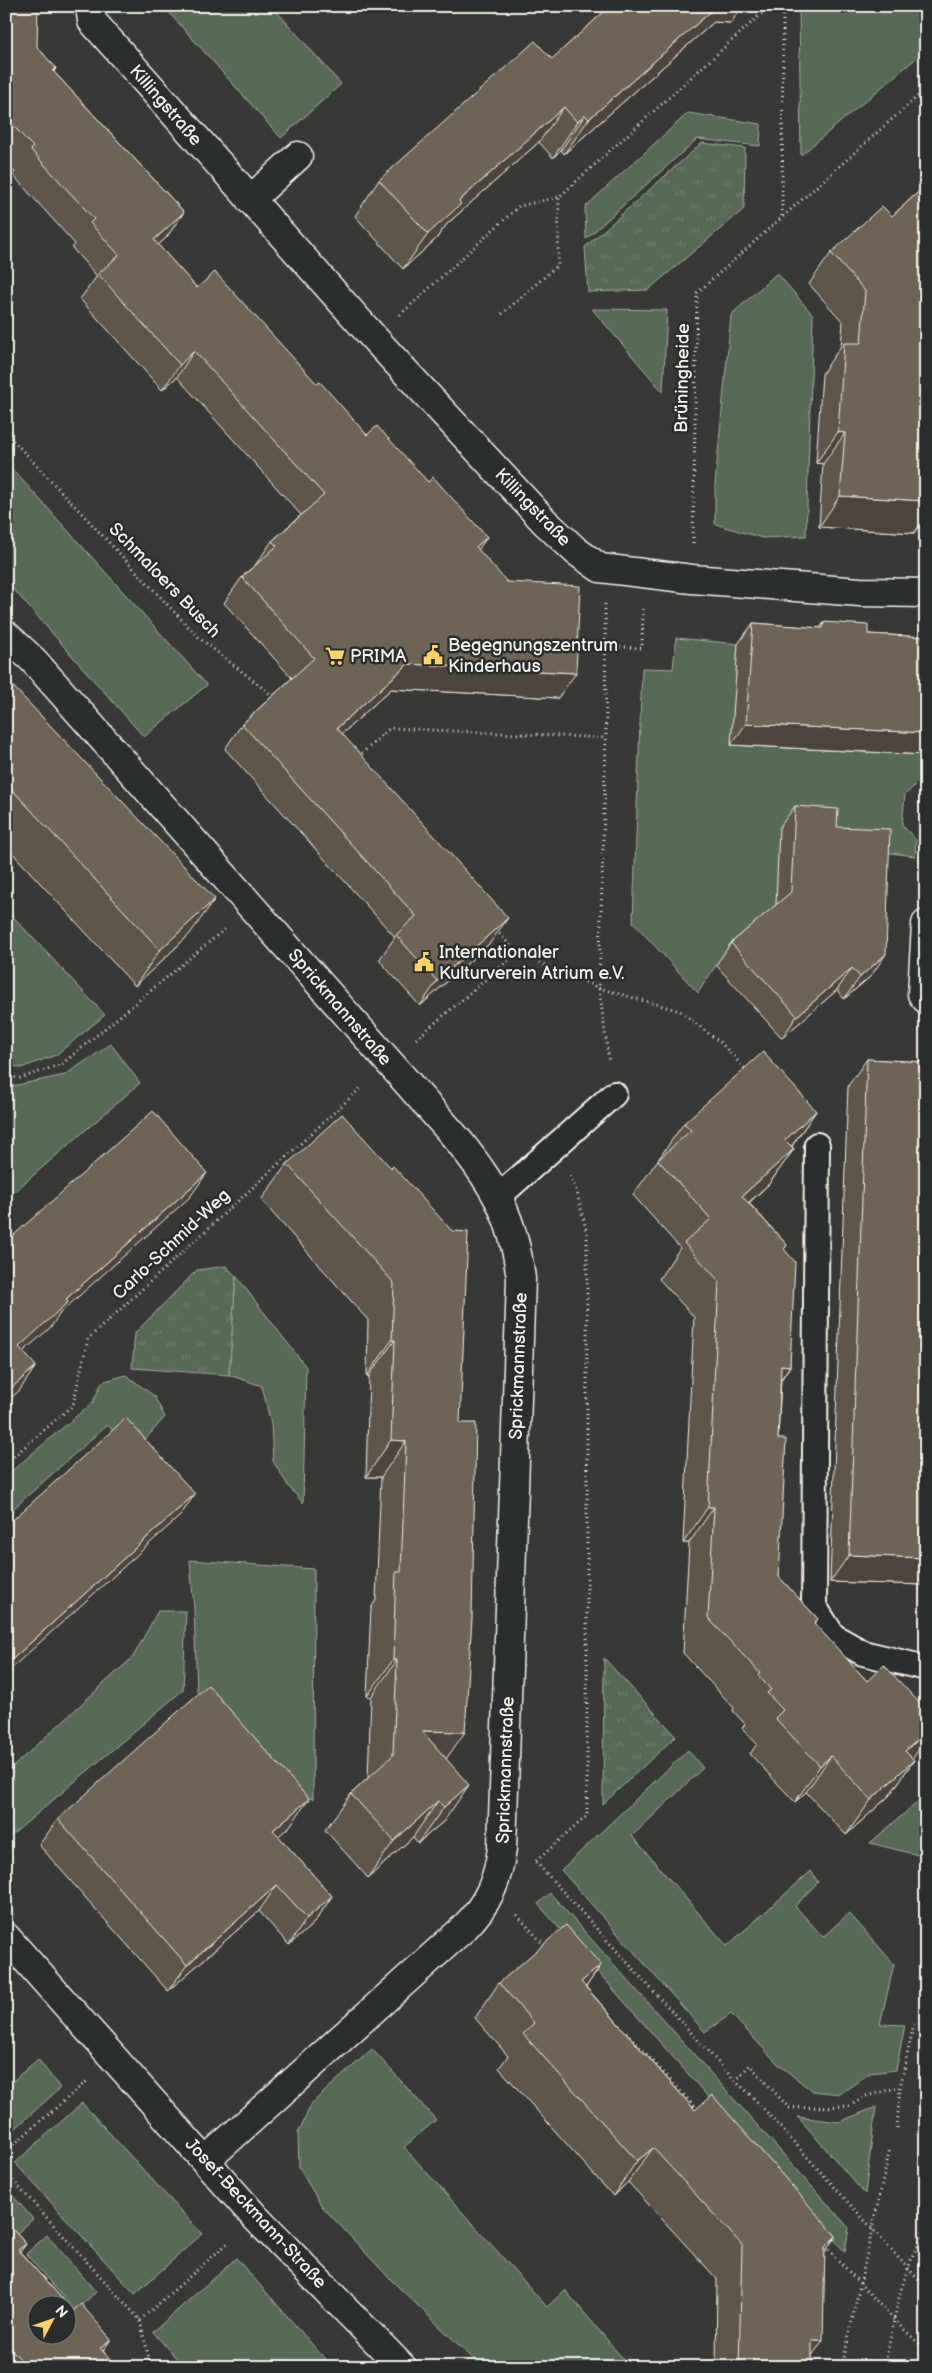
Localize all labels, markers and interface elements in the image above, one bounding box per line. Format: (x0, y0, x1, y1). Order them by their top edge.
street label: Killingstraße (125, 61, 207, 150)
street label: Brüningheide (671, 323, 694, 433)
street label: Killingstraße (490, 464, 575, 551)
street label: Schmaloers Busch (105, 519, 225, 642)
place label: Begegnungszentrum Kinderhaus (448, 635, 618, 677)
public building icon: Begegnungszentrum Kinderhaus (422, 644, 444, 666)
supermarket icon: PRIMA (324, 645, 346, 667)
place label: PRIMA (350, 646, 406, 667)
place label: Internationaler Kulturverein Atrium e.V. (439, 942, 625, 984)
street label: Sprickmannstraße (283, 945, 396, 1070)
public building icon: Internationaler Kulturverein Atrium e.V. (413, 951, 435, 973)
street label: Carlo-Schmid-Weg (108, 1185, 234, 1304)
street label: Sprickmannstraße (505, 1292, 532, 1440)
street label: Sprickmannstraße (492, 1696, 519, 1844)
street label: Josef-Beckmann-Straße (180, 2134, 331, 2293)
north arrow (28, 2296, 78, 2346)
text: N (52, 2302, 71, 2321)

